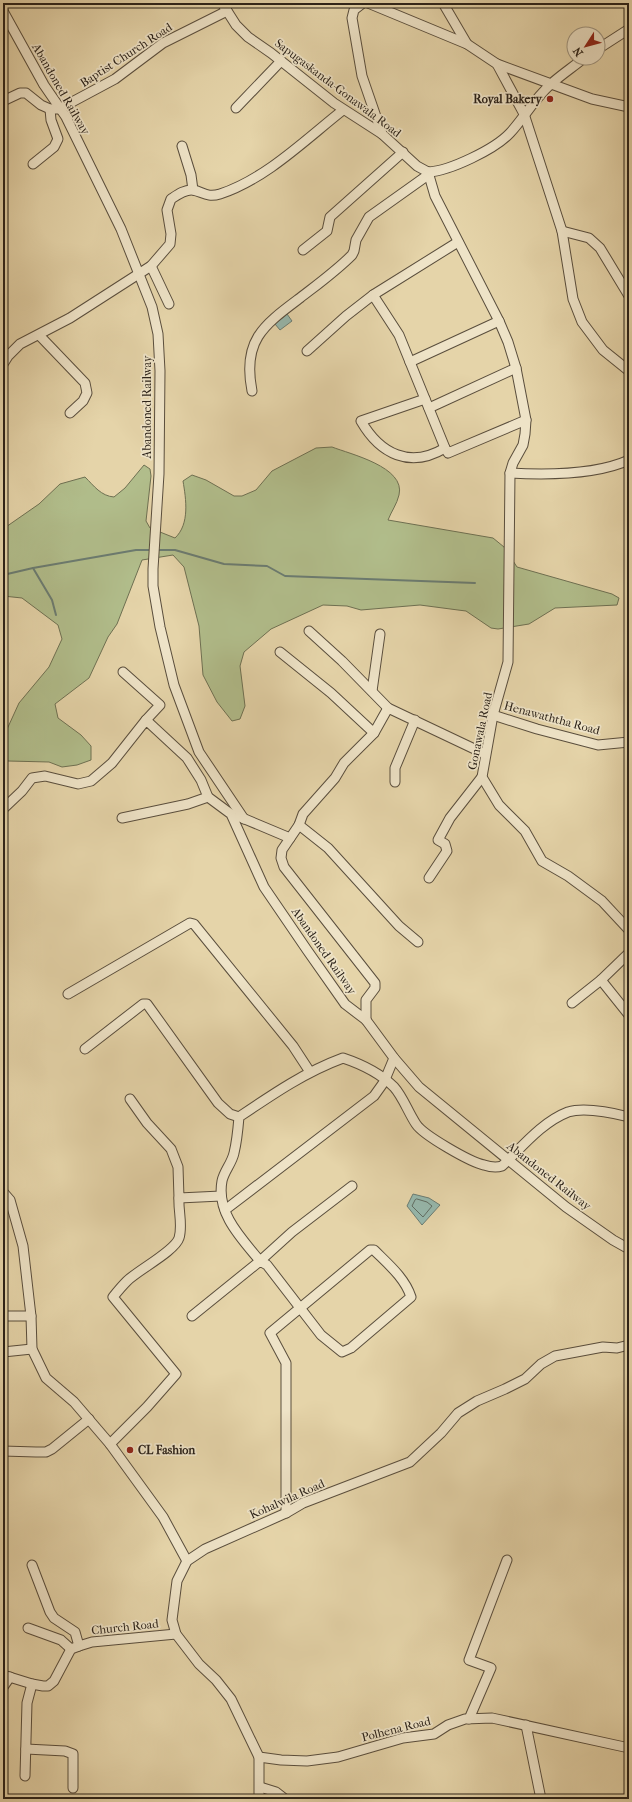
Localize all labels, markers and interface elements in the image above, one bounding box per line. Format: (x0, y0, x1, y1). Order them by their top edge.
street label: Baptist Church Road (77, 20, 175, 90)
north arrow (566, 26, 606, 66)
street label: Sapugaskanda-Gonawala Road (272, 36, 404, 140)
street label: Abandoned Railway (29, 40, 93, 138)
text: N (570, 44, 586, 59)
place label: Royal Bakery (473, 92, 543, 107)
marker: Royal Bakery (545, 94, 555, 104)
street label: Abandoned Railway (140, 355, 154, 459)
street label: Gonawala Road (465, 690, 495, 771)
street label: Henawaththa Road (503, 698, 602, 738)
street label: Abandoned Railway (288, 904, 360, 998)
street label: Abandoned Railway (503, 1138, 594, 1214)
place label: CL Fashion (138, 1443, 196, 1457)
marker: CL Fashion (125, 1445, 135, 1455)
street label: Kohalwila Road (247, 1476, 327, 1522)
street label: Church Road (91, 1616, 160, 1638)
street label: Polhena Road (360, 1714, 432, 1744)

